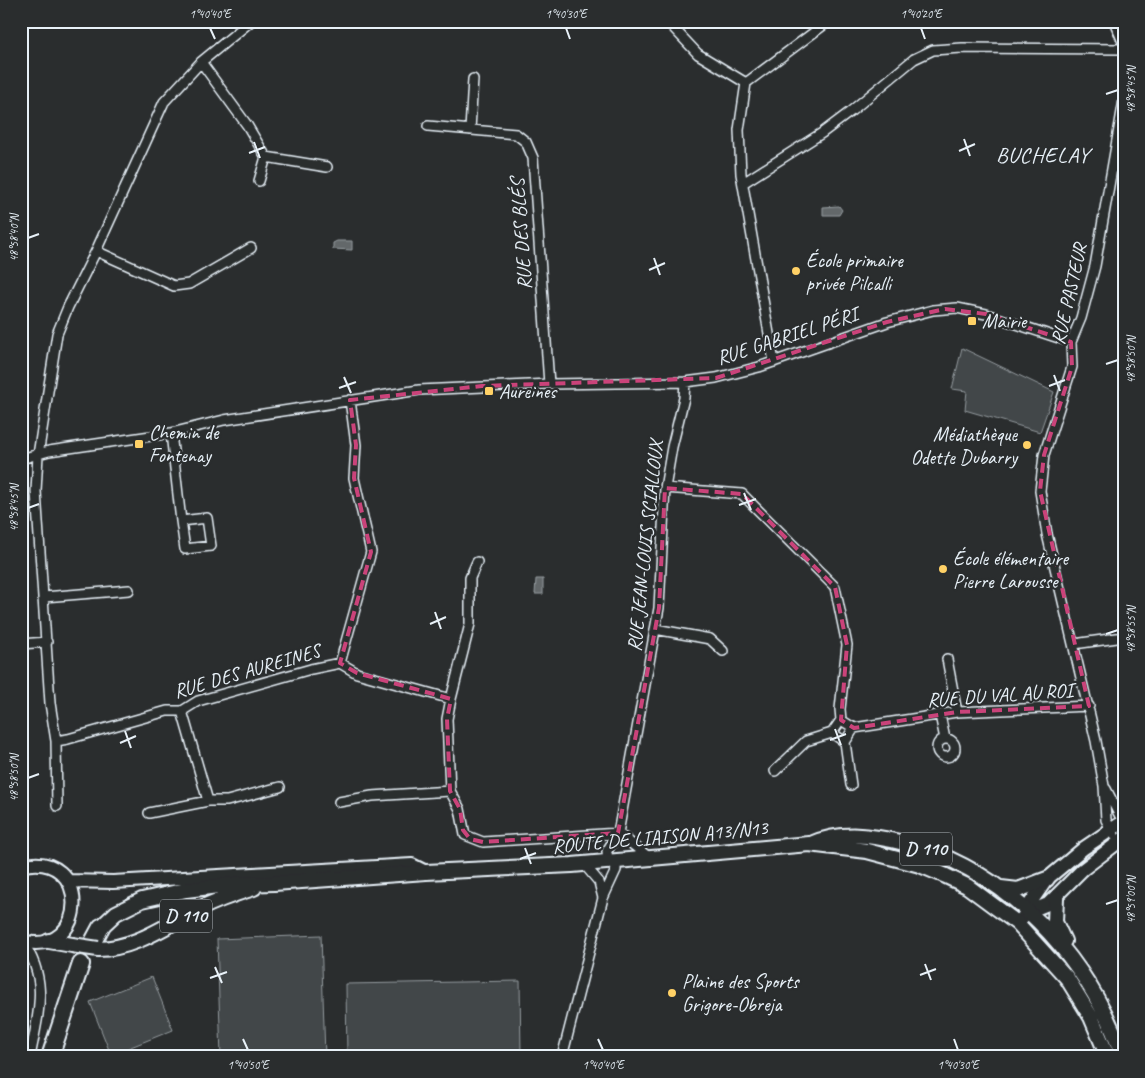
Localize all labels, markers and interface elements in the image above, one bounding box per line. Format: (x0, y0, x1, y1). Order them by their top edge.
text: 1°40'40"E (190, 6, 232, 22)
text: 1°40'30"E (546, 6, 588, 22)
text: 1°40'20"E (901, 6, 943, 22)
text: 48°58'45"N (1123, 65, 1139, 114)
district label: BUCHELAY (996, 141, 1093, 169)
street label: RUE DES BLÉS (504, 173, 537, 290)
text: 48°58'40"N (6, 213, 22, 262)
street label: RUE PASTEUR (1045, 239, 1093, 347)
place label: École primaire privée Pilcalli (806, 248, 904, 296)
marker: École primaire privée Pilcalli (790, 265, 802, 277)
street label: RUE GABRIEL PÉRI (713, 300, 865, 371)
place label: Mairie (982, 309, 1028, 334)
marker: Mairie (966, 315, 978, 327)
text: 48°58'50"N (1123, 335, 1139, 384)
place label: Aureines (499, 379, 558, 404)
marker: Aureines (483, 385, 495, 397)
place label: Chemin de Fontenay (149, 420, 220, 468)
place label: Médiathèque Odette Dubarry (911, 422, 1019, 470)
street label: RUE JEAN-LOUIS SCIALLOUX (622, 436, 669, 653)
marker: Chemin de Fontenay (133, 438, 145, 450)
marker: Médiathèque Odette Dubarry (1021, 439, 1033, 451)
text: 48°58'45"N (6, 483, 22, 532)
place label: École élémentaire Pierre Larousse (953, 546, 1069, 594)
marker: École élémentaire Pierre Larousse (937, 563, 949, 575)
text: 48°58'55"N (1123, 605, 1139, 654)
street label: RUE DES AUREINES (171, 637, 326, 704)
street label: RUE DU VAL AU ROI (926, 677, 1078, 713)
text: 48°58'50"N (6, 753, 22, 802)
street label: ROUTE DE LIAISON A13/N13 (551, 815, 771, 859)
road number: D 110 (900, 832, 952, 866)
text: 48°59'00"N (1123, 875, 1139, 924)
road number: D 110 (160, 899, 212, 932)
place label: Plaine des Sports Grigore-Obreja (682, 969, 801, 1017)
marker: Plaine des Sports Grigore-Obreja (666, 987, 678, 999)
text: 1°40'50"E (228, 1057, 270, 1073)
text: 1°40'40"E (583, 1057, 625, 1073)
text: 1°40'30"E (938, 1057, 980, 1073)

